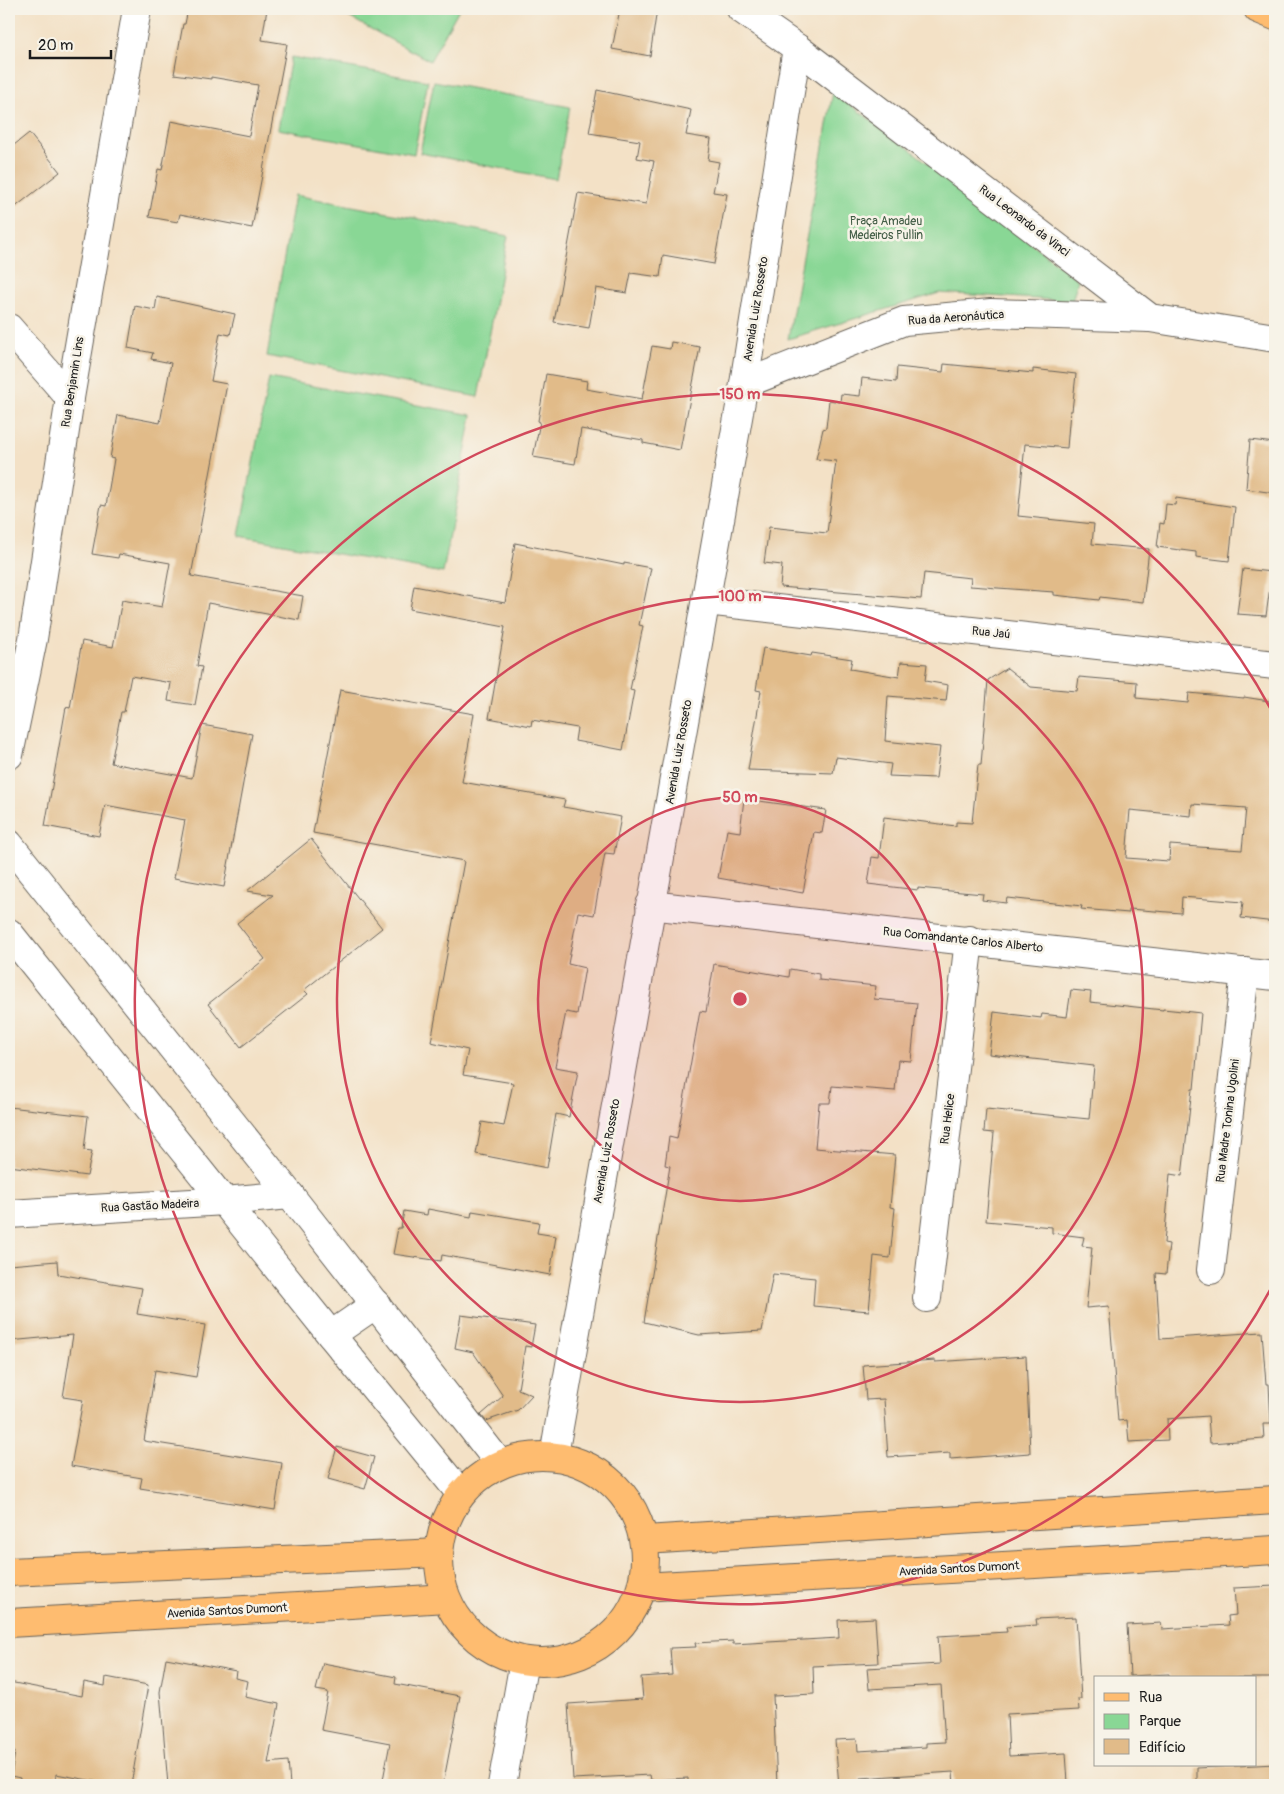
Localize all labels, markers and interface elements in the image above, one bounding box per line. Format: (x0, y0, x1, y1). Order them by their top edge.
scale bar (30, 28, 111, 60)
text: 20 m (38, 36, 73, 55)
street label: Rua Leonardo da Vinci (976, 182, 1072, 260)
park label: Praça Amadeu Medeiros Pullin (849, 214, 923, 243)
street label: Avenida Luiz Rosseto (740, 255, 772, 363)
street label: Rua da Aeronáutica (907, 307, 1005, 329)
street label: Rua Benjamin Lins (58, 335, 88, 428)
text: 150 m (720, 385, 760, 404)
text: 100 m (719, 587, 761, 606)
street label: Rua Jaú (971, 624, 1011, 642)
street label: Avenida Luiz Rosseto (662, 698, 696, 806)
text: 50 m (723, 788, 757, 807)
street label: Rua Comandante Carlos Alberto (882, 924, 1044, 956)
centre of rings (731, 990, 749, 1008)
street label: Rua Madre Tonina Ugolini (1213, 1058, 1243, 1184)
street label: Rua Helice (937, 1093, 959, 1145)
street label: Avenida Luiz Rosseto (590, 1097, 624, 1205)
street label: Rua Gastão Madeira (101, 1196, 200, 1216)
street label: Avenida Santos Dumont (898, 1558, 1020, 1580)
street label: Avenida Santos Dumont (166, 1600, 288, 1622)
legend (1094, 1676, 1256, 1766)
text: Rua (1139, 1688, 1162, 1707)
text: Parque (1139, 1712, 1182, 1731)
text: Edifício (1139, 1738, 1185, 1757)

